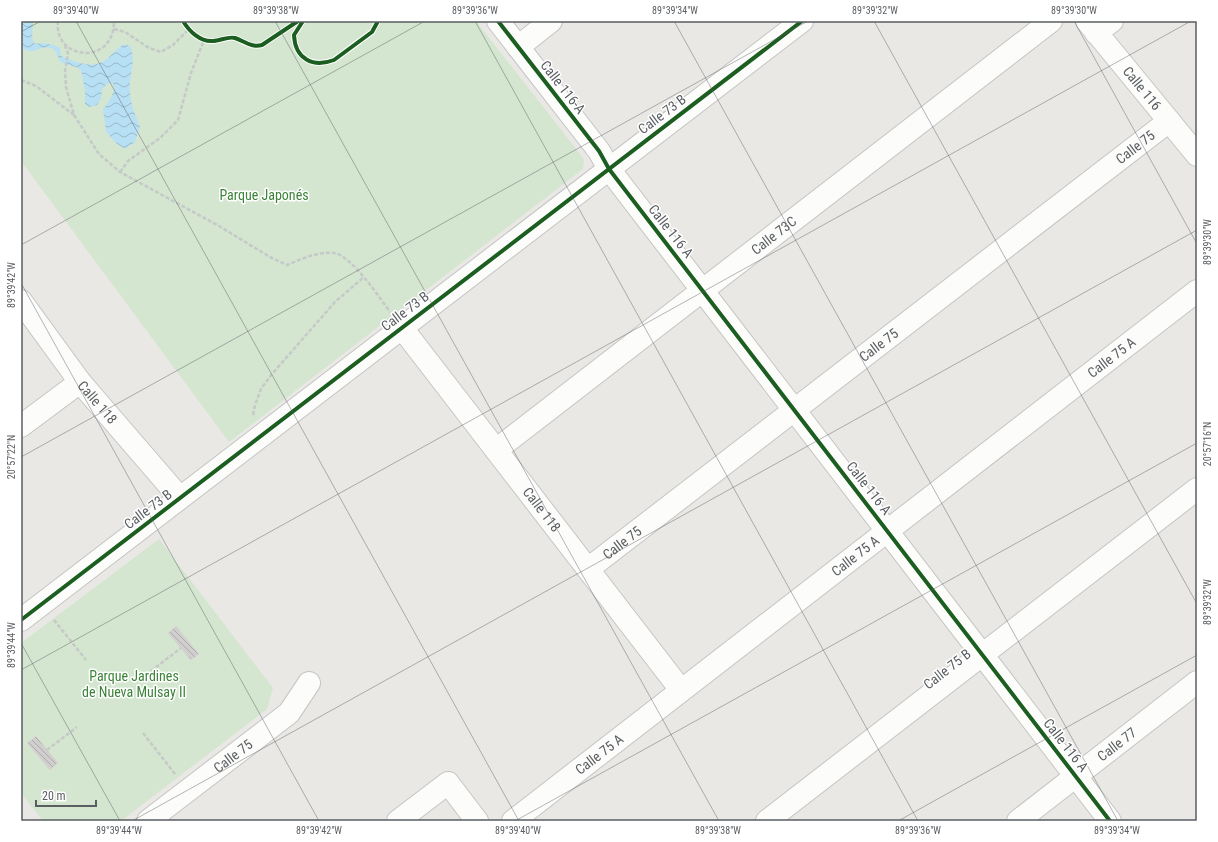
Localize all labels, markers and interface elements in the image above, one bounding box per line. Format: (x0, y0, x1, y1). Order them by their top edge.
text: 89°39'40"W (53, 5, 99, 16)
text: 89°39'38"W (253, 5, 299, 16)
text: 89°39'36"W (452, 5, 498, 16)
text: 89°39'34"W (652, 5, 698, 16)
text: 89°39'32"W (852, 5, 898, 16)
text: 89°39'30"W (1051, 5, 1097, 16)
street label: Calle 116-A (537, 57, 589, 117)
street label: Calle 116 (1120, 63, 1165, 113)
street label: Calle 73 B (635, 91, 689, 137)
street label: Calle 75 (1113, 127, 1158, 167)
park label: Parque Japonés (219, 187, 309, 203)
street label: Calle 116 A (645, 201, 697, 261)
street label: Calle 73C (748, 213, 799, 258)
text: 89°39'30"W (1202, 219, 1213, 265)
text: 89°39'42"W (6, 262, 17, 308)
street label: Calle 73 B (378, 288, 432, 334)
street label: Calle 75 (856, 325, 901, 365)
street label: Calle 75 A (1084, 334, 1138, 381)
street label: Calle 118 (75, 378, 120, 427)
text: 20°57'16"N (1202, 422, 1213, 466)
text: 20°57'22"N (6, 435, 17, 479)
street label: Calle 116 A (843, 458, 895, 518)
street label: Calle 118 (520, 484, 564, 535)
street label: Calle 73 B (121, 486, 175, 532)
street label: Calle 75 (599, 523, 645, 563)
street label: Calle 75 A (828, 532, 882, 579)
text: 89°39'32"W (1202, 579, 1213, 625)
text: 89°39'44"W (6, 622, 17, 668)
street label: Calle 75 B (920, 646, 974, 692)
park label: Parque Jardines de Nueva Mulsay II (82, 668, 186, 700)
street label: Calle 116 A (1040, 715, 1092, 775)
street label: Calle 77 (1094, 724, 1139, 764)
street label: Calle 75 A (572, 731, 626, 778)
street label: Calle 75 (210, 736, 256, 776)
scale bar (36, 782, 96, 808)
text: 20 m (42, 789, 66, 803)
text: 89°39'44"W (96, 825, 142, 836)
text: 89°39'42"W (296, 825, 342, 836)
text: 89°39'40"W (495, 825, 541, 836)
text: 89°39'38"W (695, 825, 741, 836)
text: 89°39'36"W (895, 825, 941, 836)
text: 89°39'34"W (1094, 825, 1140, 836)

